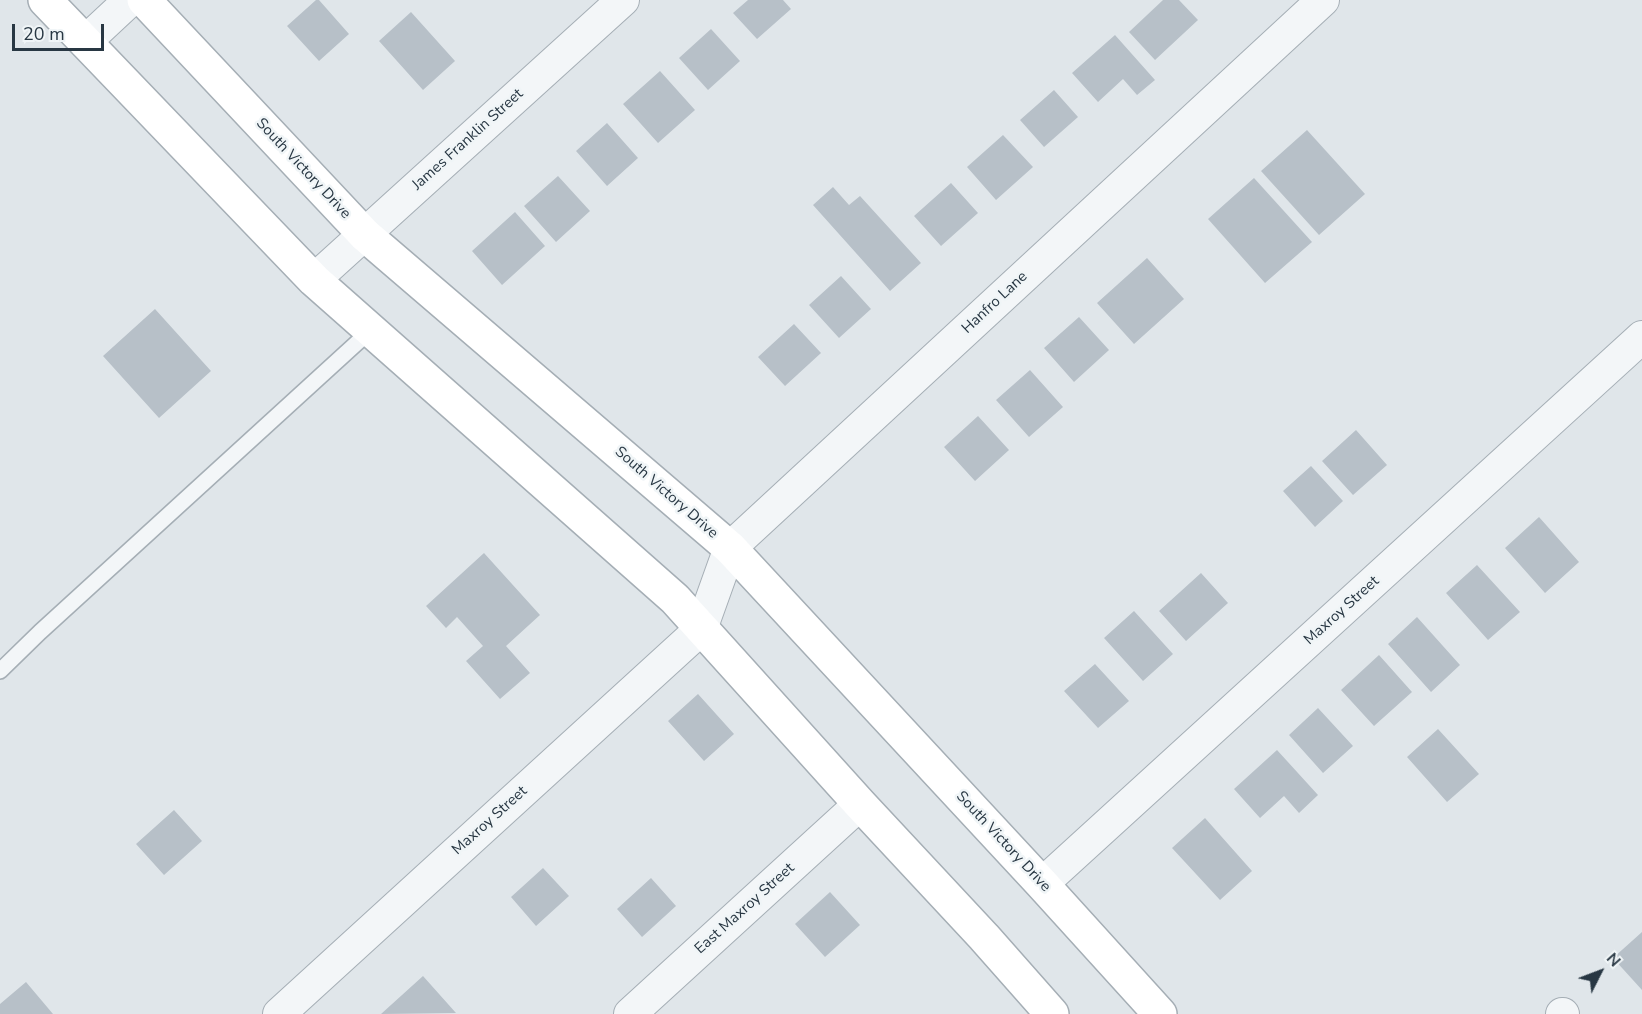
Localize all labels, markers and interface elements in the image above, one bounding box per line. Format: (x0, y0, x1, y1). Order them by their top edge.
scale bar (15, 12, 106, 50)
text: 20 m (23, 22, 65, 46)
street label: James Franklin Street (409, 85, 527, 195)
street label: South Victory Drive (252, 115, 354, 223)
street label: Hanfro Lane (959, 268, 1031, 338)
street label: South Victory Drive (611, 443, 721, 543)
street label: Maxroy Street (1301, 573, 1383, 649)
street label: Maxroy Street (449, 783, 531, 859)
street label: South Victory Drive (952, 788, 1054, 896)
street label: East Maxroy Street (692, 860, 798, 958)
north arrow (1570, 942, 1630, 1002)
text: N (1601, 948, 1626, 972)

